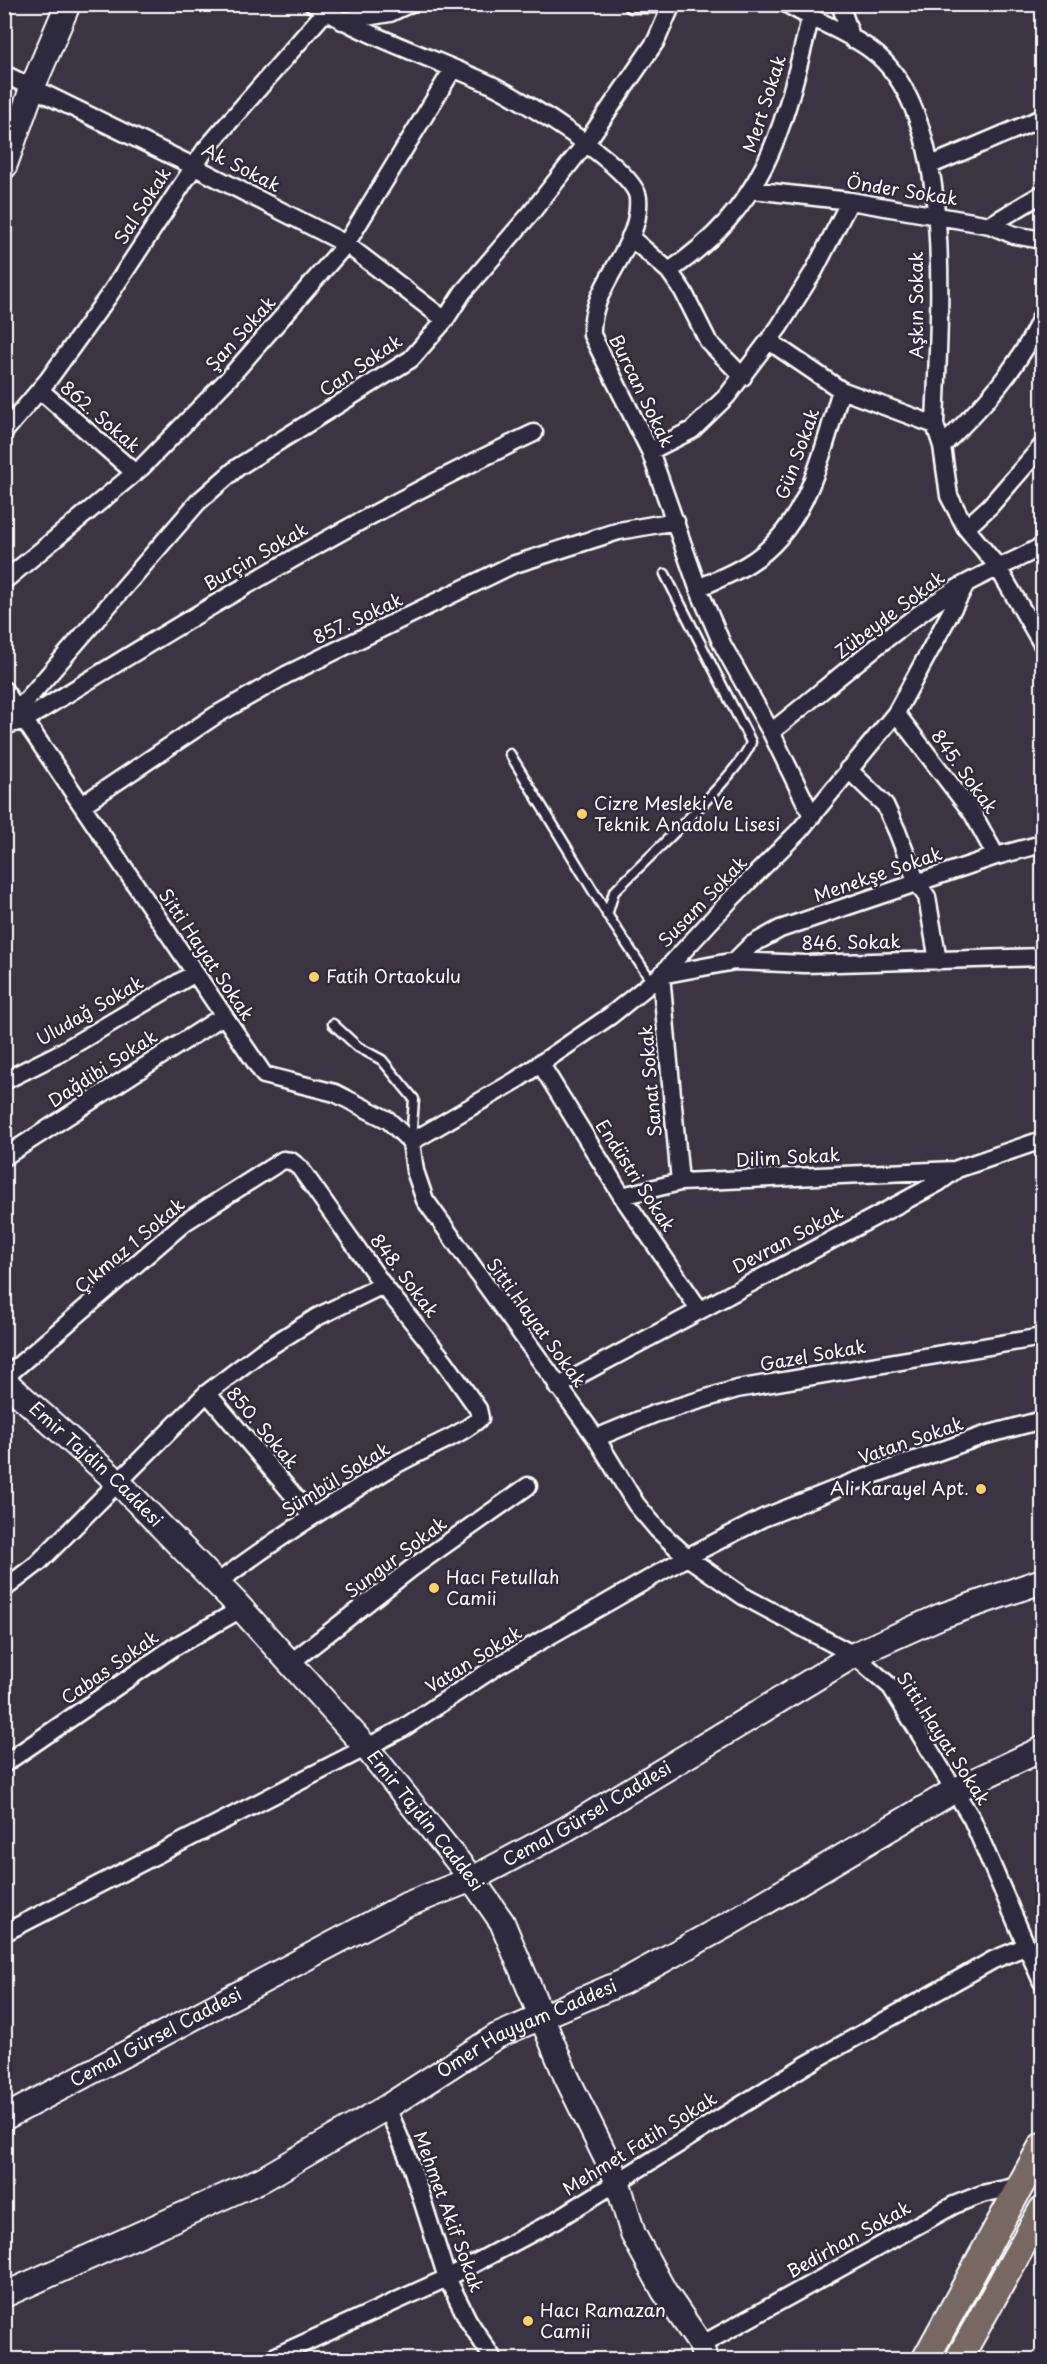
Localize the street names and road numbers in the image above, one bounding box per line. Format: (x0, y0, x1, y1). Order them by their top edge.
street label: Mert Sokak (735, 51, 792, 156)
street label: Ak Sokak (198, 135, 286, 198)
street label: Sal Sokak (107, 161, 177, 249)
street label: Önder Sokak (845, 167, 960, 212)
street label: Aşkın Sokak (902, 251, 929, 359)
street label: Şan Sokak (199, 289, 281, 377)
street label: Can Sokak (313, 327, 407, 403)
street label: Burcan Sokak (603, 329, 681, 451)
street label: 862. Sokak (55, 373, 147, 458)
street label: Gün Sokak (768, 404, 826, 503)
street label: Burçin Sokak (198, 515, 312, 596)
street label: Zübeyde Sokak (828, 563, 950, 664)
street label: 857. Sokak (308, 585, 407, 650)
street label: 845. Sokak (925, 723, 1005, 819)
street label: Menekşe Sokak (810, 839, 945, 908)
street label: Susam Sokak (651, 849, 753, 953)
street label: Sitti Hayat Sokak (153, 883, 262, 1026)
street label: 846. Sokak (801, 927, 901, 956)
street label: Uludağ Sokak (31, 968, 148, 1051)
street label: Dağdibi Sokak (42, 1022, 162, 1113)
street label: Sanat Sokak (631, 1024, 668, 1138)
street label: Endüstri Sokak (590, 1114, 683, 1237)
street label: Dilim Sokak (735, 1140, 841, 1173)
street label: Çıkmaz 1 Sokak (68, 1191, 190, 1299)
street label: Devran Sokak (727, 1198, 848, 1279)
street label: 848. Sokak (365, 1227, 446, 1323)
street label: Sitti Hayat Sokak (481, 1252, 593, 1392)
street label: Gazel Sokak (758, 1332, 868, 1377)
street label: 850. Sokak (221, 1380, 306, 1474)
street label: Emir Tajdin Caddesi (24, 1394, 170, 1532)
street label: Vatan Sokak (854, 1409, 967, 1470)
street label: Sümbül Sokak (276, 1435, 395, 1523)
street label: Sungur Sokak (338, 1509, 452, 1604)
street label: Vatan Sokak (420, 1618, 527, 1699)
street label: Cabas Sokak (55, 1623, 163, 1710)
street label: Sitti Hayat Sokak (891, 1666, 998, 1810)
street label: Emir Tajdin Caddesi (361, 1744, 491, 1896)
street label: Cemal Gürsel Caddesi (497, 1753, 676, 1872)
street label: Ömer Hayyam Caddesi (431, 1971, 620, 2084)
street label: Cemal Gürsel Caddesi (65, 1979, 246, 2093)
street label: Mehmet Fatih Sokak (557, 2084, 722, 2201)
street label: Mehmet Akif Sokak (408, 2127, 491, 2296)
street label: Bedirhan Sokak (781, 2193, 915, 2284)

